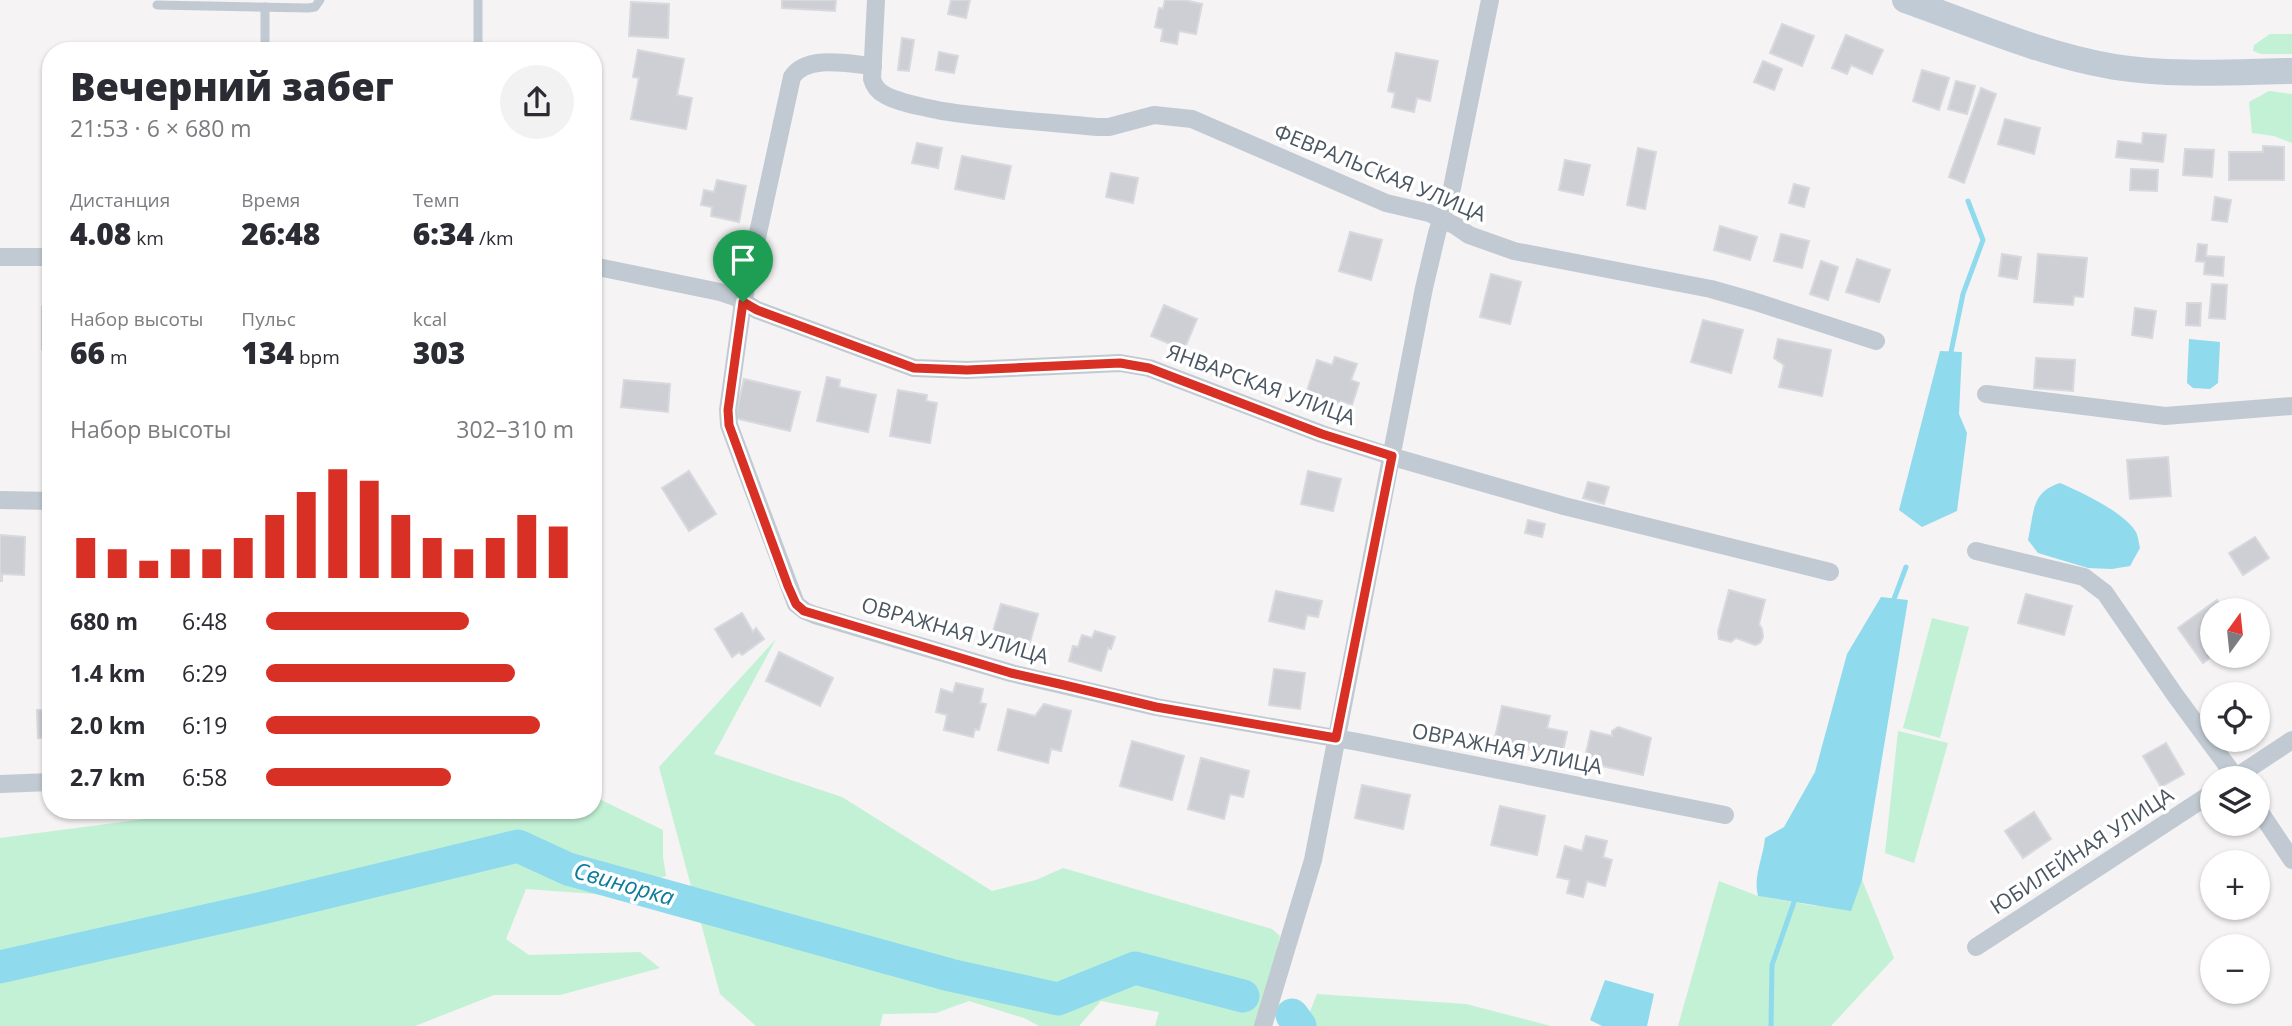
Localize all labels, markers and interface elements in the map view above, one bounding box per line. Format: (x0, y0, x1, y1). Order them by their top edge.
text: Вечерний забег (70, 60, 394, 112)
button: share (500, 65, 574, 139)
text: 21:53 · 6 × 680 m (70, 112, 252, 144)
street label: ФЕВРАЛЬСКАЯ УЛИЦА (1270, 117, 1491, 228)
text: Дистанция (70, 187, 170, 213)
text: Время (241, 187, 300, 213)
text: Темп (413, 187, 460, 213)
text: 4.08 (70, 213, 131, 254)
text: 26:48 (241, 213, 320, 254)
text: 6:34 (413, 213, 474, 254)
text: km (131, 225, 164, 251)
text: /km (474, 225, 514, 251)
pin (713, 230, 773, 302)
icon: arrive (724, 241, 762, 279)
text: Набор высоты (70, 306, 203, 332)
text: Пульс (241, 306, 296, 332)
text: kcal (413, 306, 447, 332)
text: 66 (70, 332, 105, 373)
text: 134 (241, 332, 294, 373)
text: 303 (413, 332, 465, 373)
street label: ЯНВАРСКАЯ УЛИЦА (1163, 337, 1360, 431)
text: m (105, 344, 128, 370)
text: bpm (294, 344, 340, 370)
text: Набор высоты (70, 413, 232, 445)
text: 302–310 m (456, 413, 574, 445)
street label: ОВРАЖНАЯ УЛИЦА (858, 590, 1053, 670)
north arrow (2200, 598, 2270, 668)
map controls (2200, 598, 2270, 1004)
text: 680 m (70, 605, 138, 637)
text: 6:48 (182, 605, 228, 637)
text: 1.4 km (70, 657, 146, 689)
text: 6:29 (182, 657, 228, 689)
button: locate (2200, 682, 2270, 752)
text: 2.0 km (70, 709, 146, 741)
text: 6:19 (182, 709, 228, 741)
street label: ОВРАЖНАЯ УЛИЦА (1410, 716, 1606, 780)
text: 2.7 km (70, 761, 146, 793)
text: 6:58 (182, 761, 228, 793)
button: layers (2200, 766, 2270, 836)
street label: ЮБИЛЕЙНАЯ УЛИЦА (1984, 780, 2179, 920)
button: + (2200, 850, 2270, 920)
water label: Свинорка (570, 853, 678, 913)
button: − (2200, 934, 2270, 1004)

